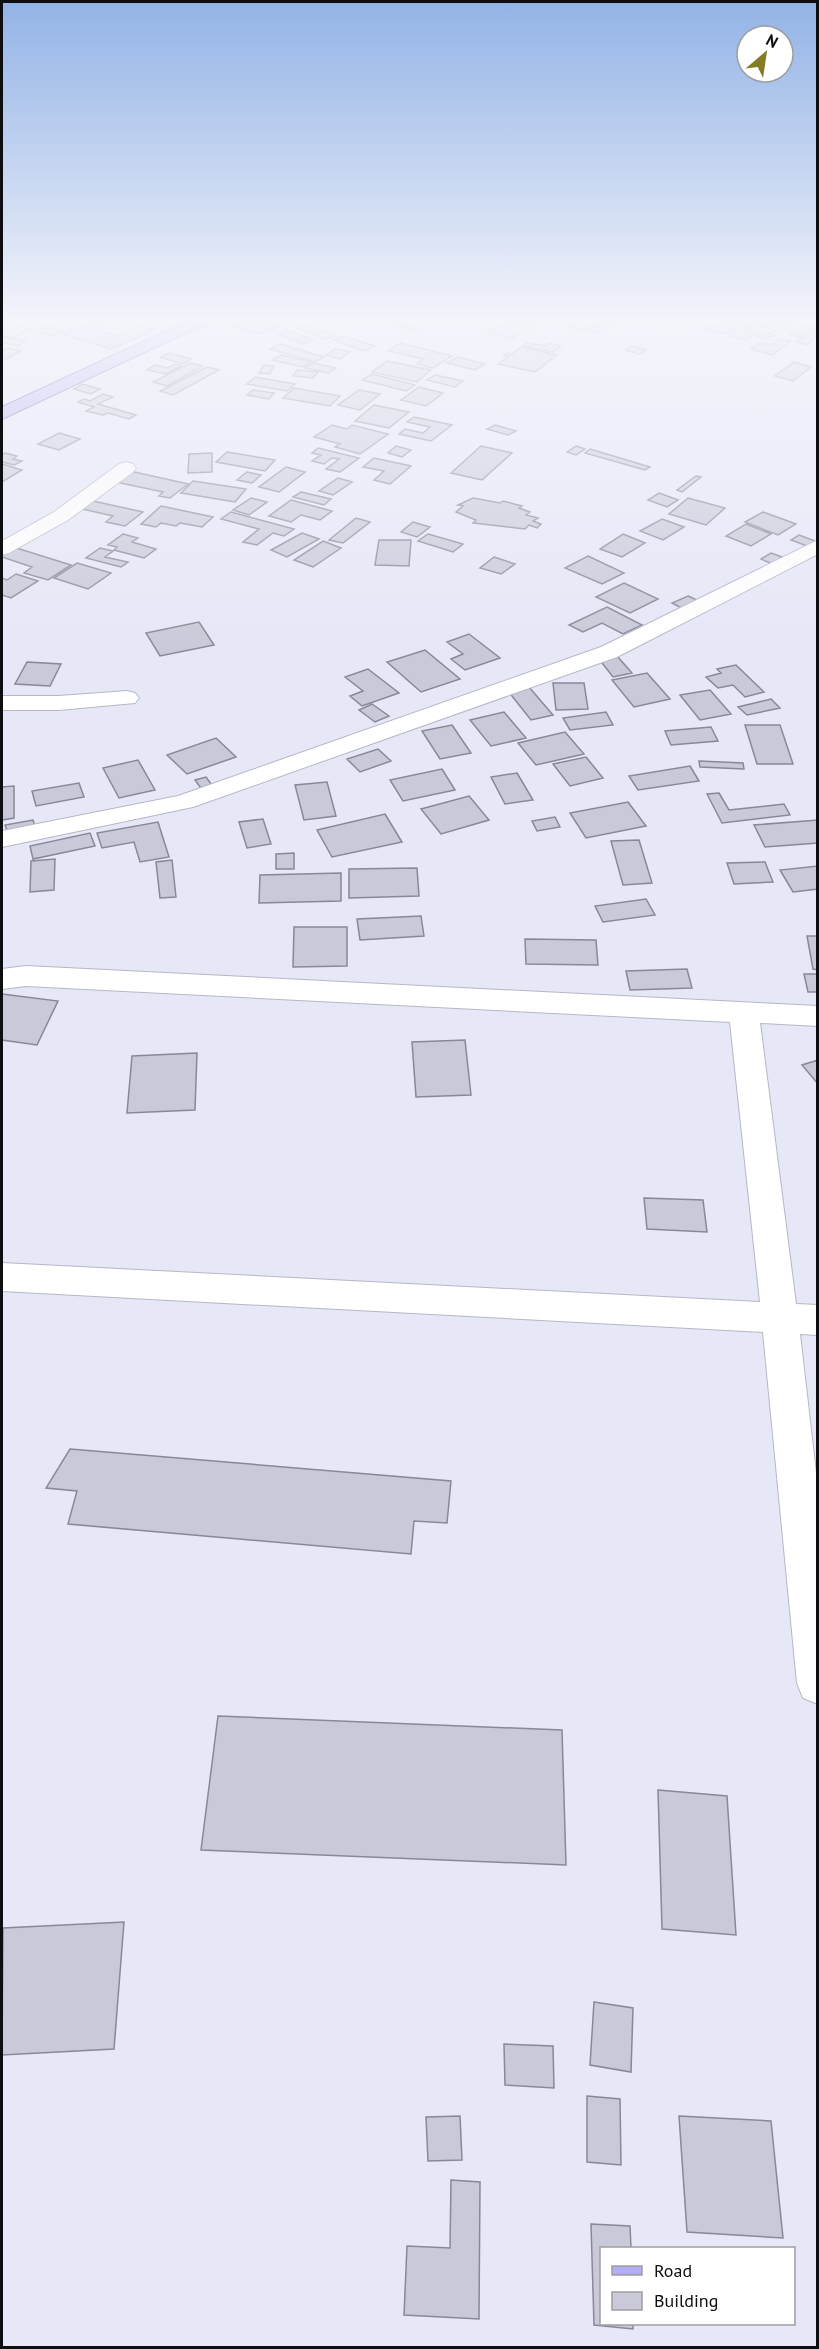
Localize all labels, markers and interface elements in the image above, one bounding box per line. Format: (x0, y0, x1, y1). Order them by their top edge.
north arrow (735, 24, 795, 84)
text: N (763, 30, 782, 52)
legend (600, 2247, 795, 2325)
text: Road (654, 2259, 692, 2282)
text: Building (654, 2289, 718, 2312)

